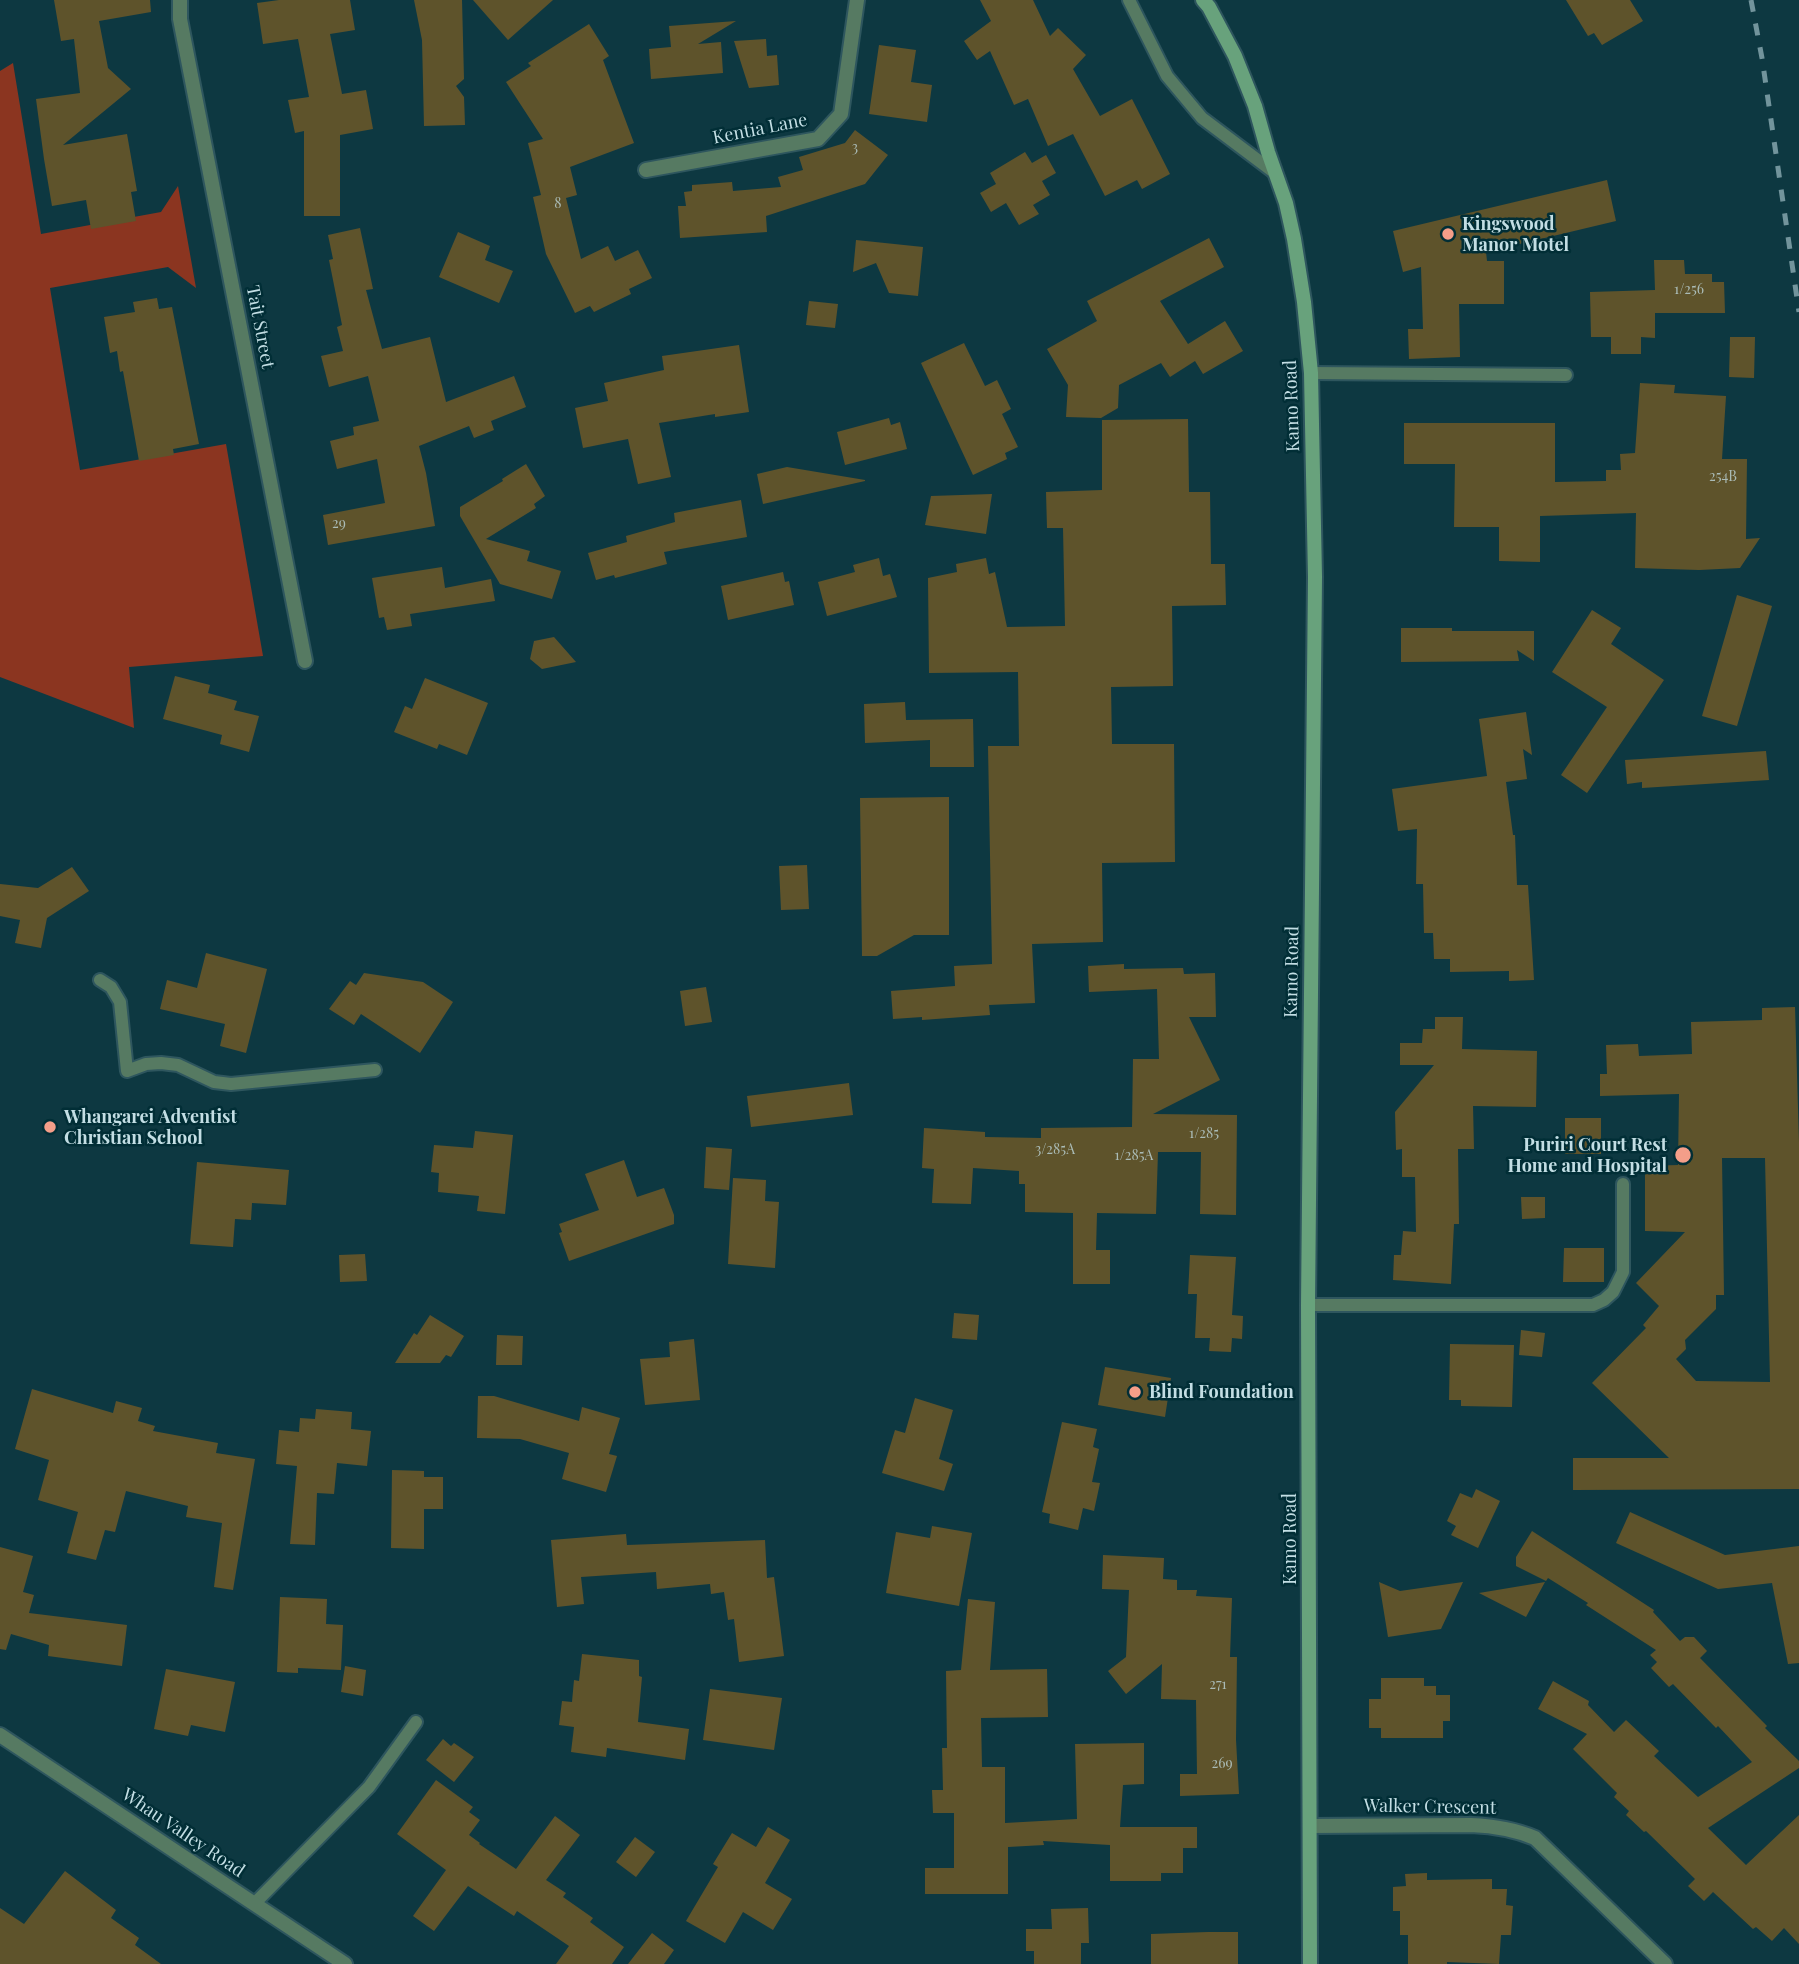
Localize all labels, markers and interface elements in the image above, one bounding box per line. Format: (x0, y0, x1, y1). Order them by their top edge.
street label: Kentia Lane (711, 109, 809, 149)
house number: 3 (852, 140, 858, 156)
house number: 8 (554, 196, 562, 212)
place label: Kingswood Manor Motel (1462, 213, 1569, 256)
marker: Kingswood Manor Motel (1440, 226, 1456, 242)
house number: 1/256 (1674, 282, 1704, 298)
street label: Tait Street (241, 284, 279, 370)
street label: Kamo Road (1280, 360, 1304, 452)
house number: 254B (1709, 469, 1737, 485)
house number: 29 (332, 516, 346, 532)
street label: Kamo Road (1280, 926, 1304, 1018)
place label: Whangarei Adventist Christian School (64, 1106, 237, 1148)
marker: Whangarei Adventist Christian School (42, 1119, 58, 1135)
house number: 1/285 (1189, 1126, 1219, 1142)
place label: Puriri Court Rest Home and Hospital (1508, 1134, 1667, 1176)
house number: 3/285A (1035, 1142, 1075, 1158)
marker: Puriri Court Rest Home and Hospital (1673, 1145, 1693, 1165)
house number: 1/285A (1115, 1148, 1153, 1164)
place label: Blind Foundation (1149, 1381, 1294, 1403)
marker: Blind Foundation (1127, 1384, 1143, 1400)
street label: Kamo Road (1279, 1493, 1301, 1585)
house number: 271 (1209, 1677, 1227, 1693)
house number: 269 (1211, 1756, 1233, 1772)
street label: Whau Valley Road (118, 1784, 248, 1882)
street label: Walker Crescent (1363, 1795, 1497, 1819)

